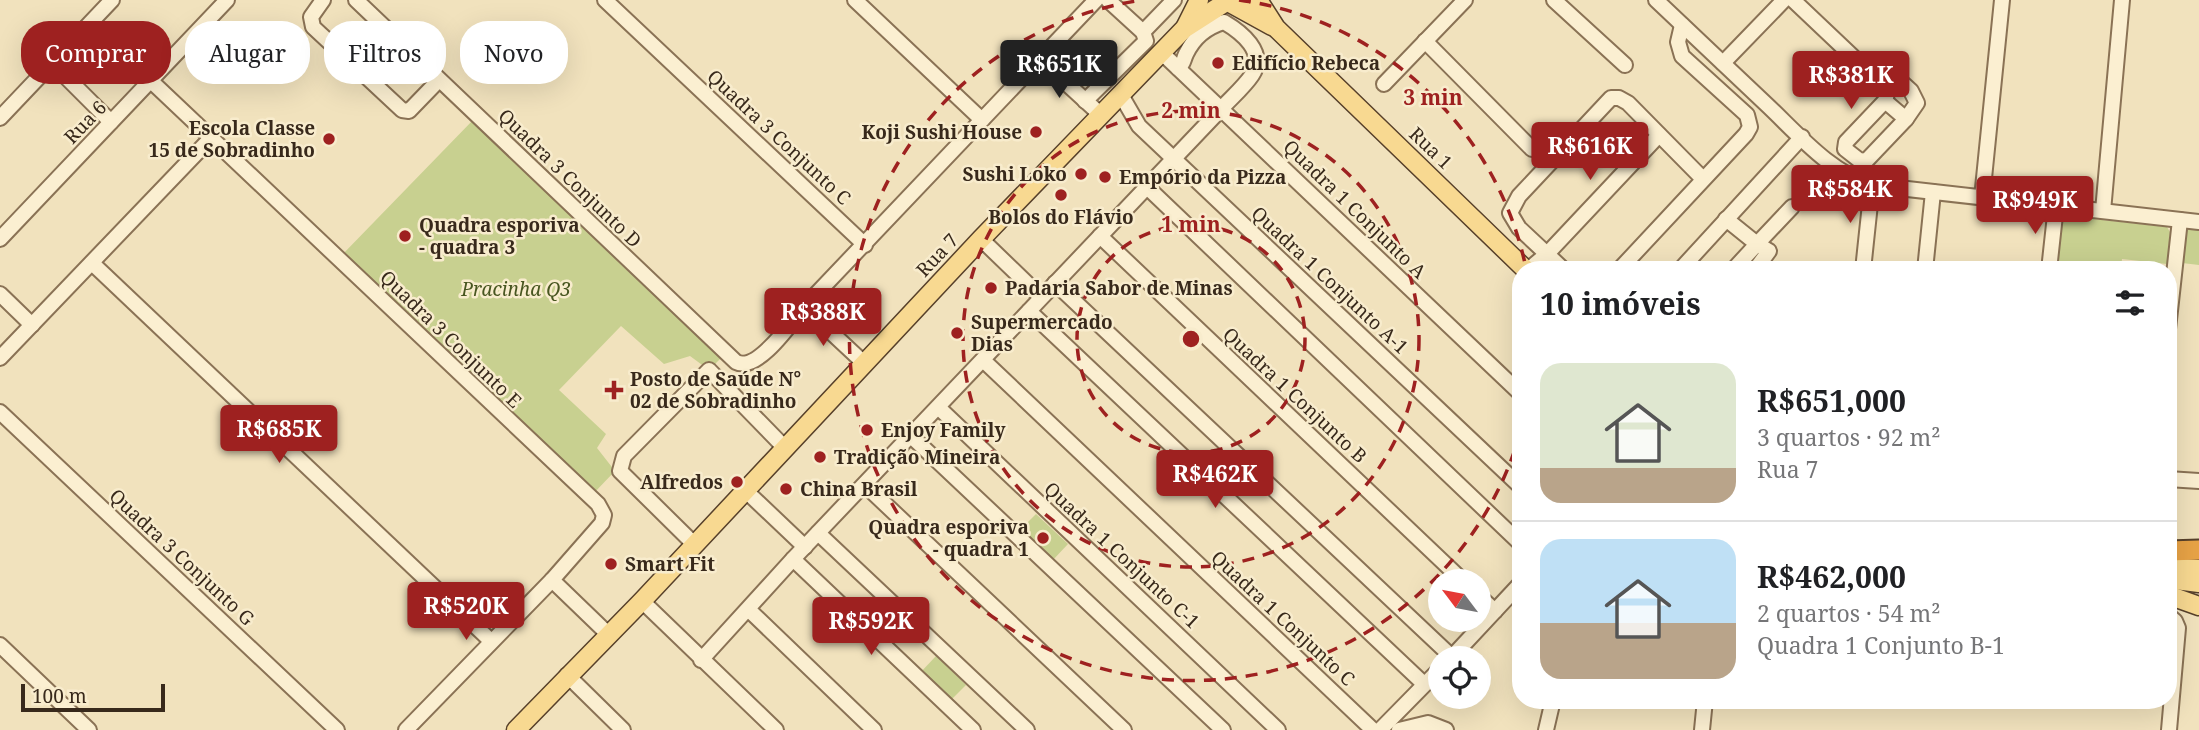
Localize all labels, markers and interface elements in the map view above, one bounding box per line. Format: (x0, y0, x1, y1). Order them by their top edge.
chip: Comprar (21, 21, 171, 84)
chip: Alugar (185, 21, 310, 84)
chip: Filtros (324, 21, 446, 84)
chip: Novo (460, 21, 568, 84)
pin: R$651K (1002, 41, 1116, 100)
text: R$651K (1016, 47, 1102, 79)
place label: Edifício Rebeca (1232, 50, 1380, 76)
pin: R$381K (1794, 52, 1908, 111)
marker: Edifício Rebeca (1210, 55, 1226, 71)
text: R$381K (1808, 58, 1894, 90)
street label: Quadra 3 Conjunto C (702, 64, 857, 211)
text: 3 min (1403, 83, 1463, 111)
street label: Rua 6 (58, 95, 112, 149)
text: 2 min (1161, 96, 1221, 124)
street label: Quadra 3 Conjunto D (493, 103, 647, 253)
place label: Escola Classe 15 de Sobradinho (148, 115, 315, 163)
place label: Koji Sushi House (862, 119, 1022, 145)
street label: Rua 1 (1404, 121, 1458, 175)
pin: R$616K (1533, 122, 1647, 182)
marker: Koji Sushi House (1028, 124, 1044, 140)
text: R$616K (1547, 129, 1633, 161)
marker: Escola Classe 15 de Sobradinho (321, 131, 337, 147)
street label: Quadra 1 Conjunto A (1278, 134, 1433, 284)
place label: Sushi Loko (962, 161, 1067, 187)
place label: Empório da Pizza (1119, 164, 1286, 190)
marker: Sushi Loko (1073, 166, 1089, 182)
pin: R$584K (1793, 166, 1907, 225)
marker: Empório da Pizza (1097, 169, 1113, 185)
text: R$584K (1807, 172, 1893, 204)
pin: R$949K (1978, 176, 2092, 236)
text: R$949K (1992, 183, 2078, 215)
marker: Bolos do Flávio (1053, 187, 1069, 203)
street label: Quadra 1 Conjunto A-1 (1246, 200, 1414, 360)
place label: Bolos do Flávio (988, 204, 1134, 230)
text: 1 min (1161, 210, 1221, 238)
place label: Quadra esporiva - quadra 3 (419, 212, 580, 260)
marker: Quadra esporiva - quadra 3 (397, 228, 413, 244)
street label: Rua 7 (910, 228, 964, 282)
street label: Quadra 3 Conjunto E (374, 264, 528, 414)
place label: Padaria Sabor de Minas (1005, 275, 1233, 301)
park label: Pracinha Q3 (460, 276, 571, 302)
marker: Padaria Sabor de Minas (983, 280, 999, 296)
text: 10 imóveis (1540, 283, 1701, 324)
icon: filters (2111, 284, 2149, 322)
pin: R$388K (766, 288, 880, 348)
text: R$388K (780, 295, 866, 327)
place label: Supermercado Dias (971, 309, 1113, 357)
street label: Quadra 1 Conjunto B (1217, 321, 1373, 469)
marker: Supermercado Dias (949, 325, 965, 341)
centre of rings (1179, 327, 1203, 351)
place label: Posto de Saúde N° 02 de Sobradinho (630, 366, 801, 414)
marker: Posto de Saúde N° 02 de Sobradinho (604, 380, 624, 400)
text: R$651,000 (1757, 380, 1906, 421)
icon: home (1596, 391, 1680, 475)
pin: R$685K (222, 406, 336, 465)
text: R$685K (236, 412, 322, 444)
place label: Enjoy Family (881, 417, 1005, 443)
text: 3 quartos · 92 m² (1757, 421, 1940, 453)
marker: Enjoy Family (859, 422, 875, 438)
place label: Tradição Mineira (834, 444, 1000, 470)
marker: Tradição Mineira (812, 449, 828, 465)
pin: R$462K (1158, 450, 1272, 510)
text: Rua 7 (1757, 453, 1818, 485)
text: R$462K (1172, 457, 1258, 489)
place label: Alfredos (640, 469, 723, 495)
marker: Alfredos (729, 474, 745, 490)
place label: China Brasil (800, 476, 918, 502)
street label: Quadra 1 Conjunto C-1 (1039, 476, 1205, 634)
marker: China Brasil (778, 481, 794, 497)
street label: Quadra 3 Conjunto G (104, 483, 260, 631)
place label: Quadra esporiva - quadra 1 (868, 514, 1029, 562)
marker: Quadra esporiva - quadra 1 (1035, 530, 1051, 546)
street label: Quadra 1 Conjunto C (1206, 545, 1361, 692)
place label: Smart Fit (625, 551, 715, 577)
marker: Smart Fit (603, 556, 619, 572)
text: R$462,000 (1757, 556, 1906, 597)
icon: home (1596, 567, 1680, 651)
north arrow (1428, 569, 1491, 632)
map controls (1428, 569, 1491, 709)
pin: R$520K (409, 582, 523, 642)
text: R$520K (423, 589, 509, 621)
text: 2 quartos · 54 m² (1757, 597, 1940, 629)
pin: R$592K (814, 598, 928, 657)
text: R$592K (828, 604, 914, 636)
text: Quadra 1 Conjunto B-1 (1757, 629, 2005, 661)
button: locate (1428, 646, 1491, 709)
scale bar (21, 681, 164, 713)
text: 100 m (32, 683, 87, 709)

